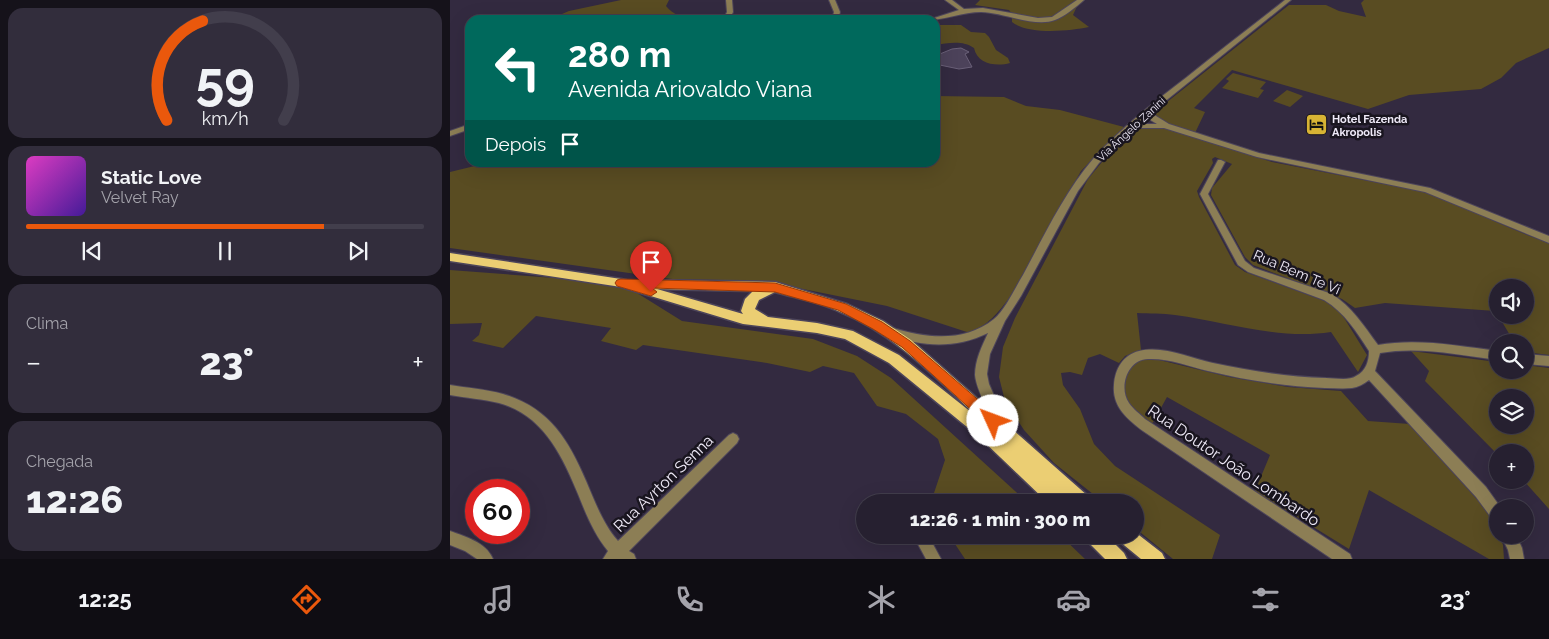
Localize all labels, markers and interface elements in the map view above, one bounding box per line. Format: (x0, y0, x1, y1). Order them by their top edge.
text: 280 m (568, 34, 671, 75)
icon: left (485, 35, 550, 100)
text: 59 (195, 50, 255, 111)
text: Avenida Ariovaldo Viana (568, 76, 812, 102)
street label: Via Ângelo Zanini (1094, 94, 1168, 164)
text: km/h (201, 108, 249, 129)
hotel icon: Hotel Fazenda Akropolis (1304, 113, 1328, 137)
place label: Hotel Fazenda Akropolis (1332, 113, 1407, 139)
icon: arrive (556, 130, 584, 158)
text: Depois (485, 133, 546, 155)
text: Static Love (101, 166, 202, 188)
text: Velvet Ray (101, 188, 179, 207)
icon: previous (78, 237, 106, 265)
icon: pause (211, 237, 239, 265)
icon: next (344, 237, 372, 265)
pin (630, 241, 672, 292)
street label: Rua Bem Te Vi (1251, 246, 1343, 298)
icon: arrive (637, 248, 665, 276)
map controls (1489, 279, 1534, 544)
button: sound (1489, 279, 1534, 324)
text: Clima (26, 314, 68, 333)
button: search (1489, 334, 1534, 379)
text: 23° (200, 339, 254, 384)
text: − (26, 346, 41, 379)
text: + (412, 346, 424, 379)
button: layers (1489, 389, 1534, 434)
position arrow (966, 394, 1018, 446)
street label: Rua Doutor João Lombardo (1144, 401, 1323, 530)
street label: Rua Ayrton Senna (610, 431, 717, 536)
button: + (1489, 444, 1534, 489)
text: Chegada (26, 452, 93, 471)
text: 12:26 (26, 477, 123, 522)
speed limit sign: 60 (465, 479, 530, 544)
button: − (1489, 499, 1534, 544)
text: 12:26 · 1 min · 300 m (910, 508, 1090, 530)
icon: directions (289, 582, 324, 617)
icon: music (481, 582, 516, 617)
icon: phone (672, 582, 707, 617)
icon: climate (864, 582, 899, 617)
icon: car (1056, 582, 1091, 617)
icon: filters (1248, 582, 1283, 617)
text: 12:25 (78, 586, 132, 612)
text: 23° (1440, 586, 1470, 612)

